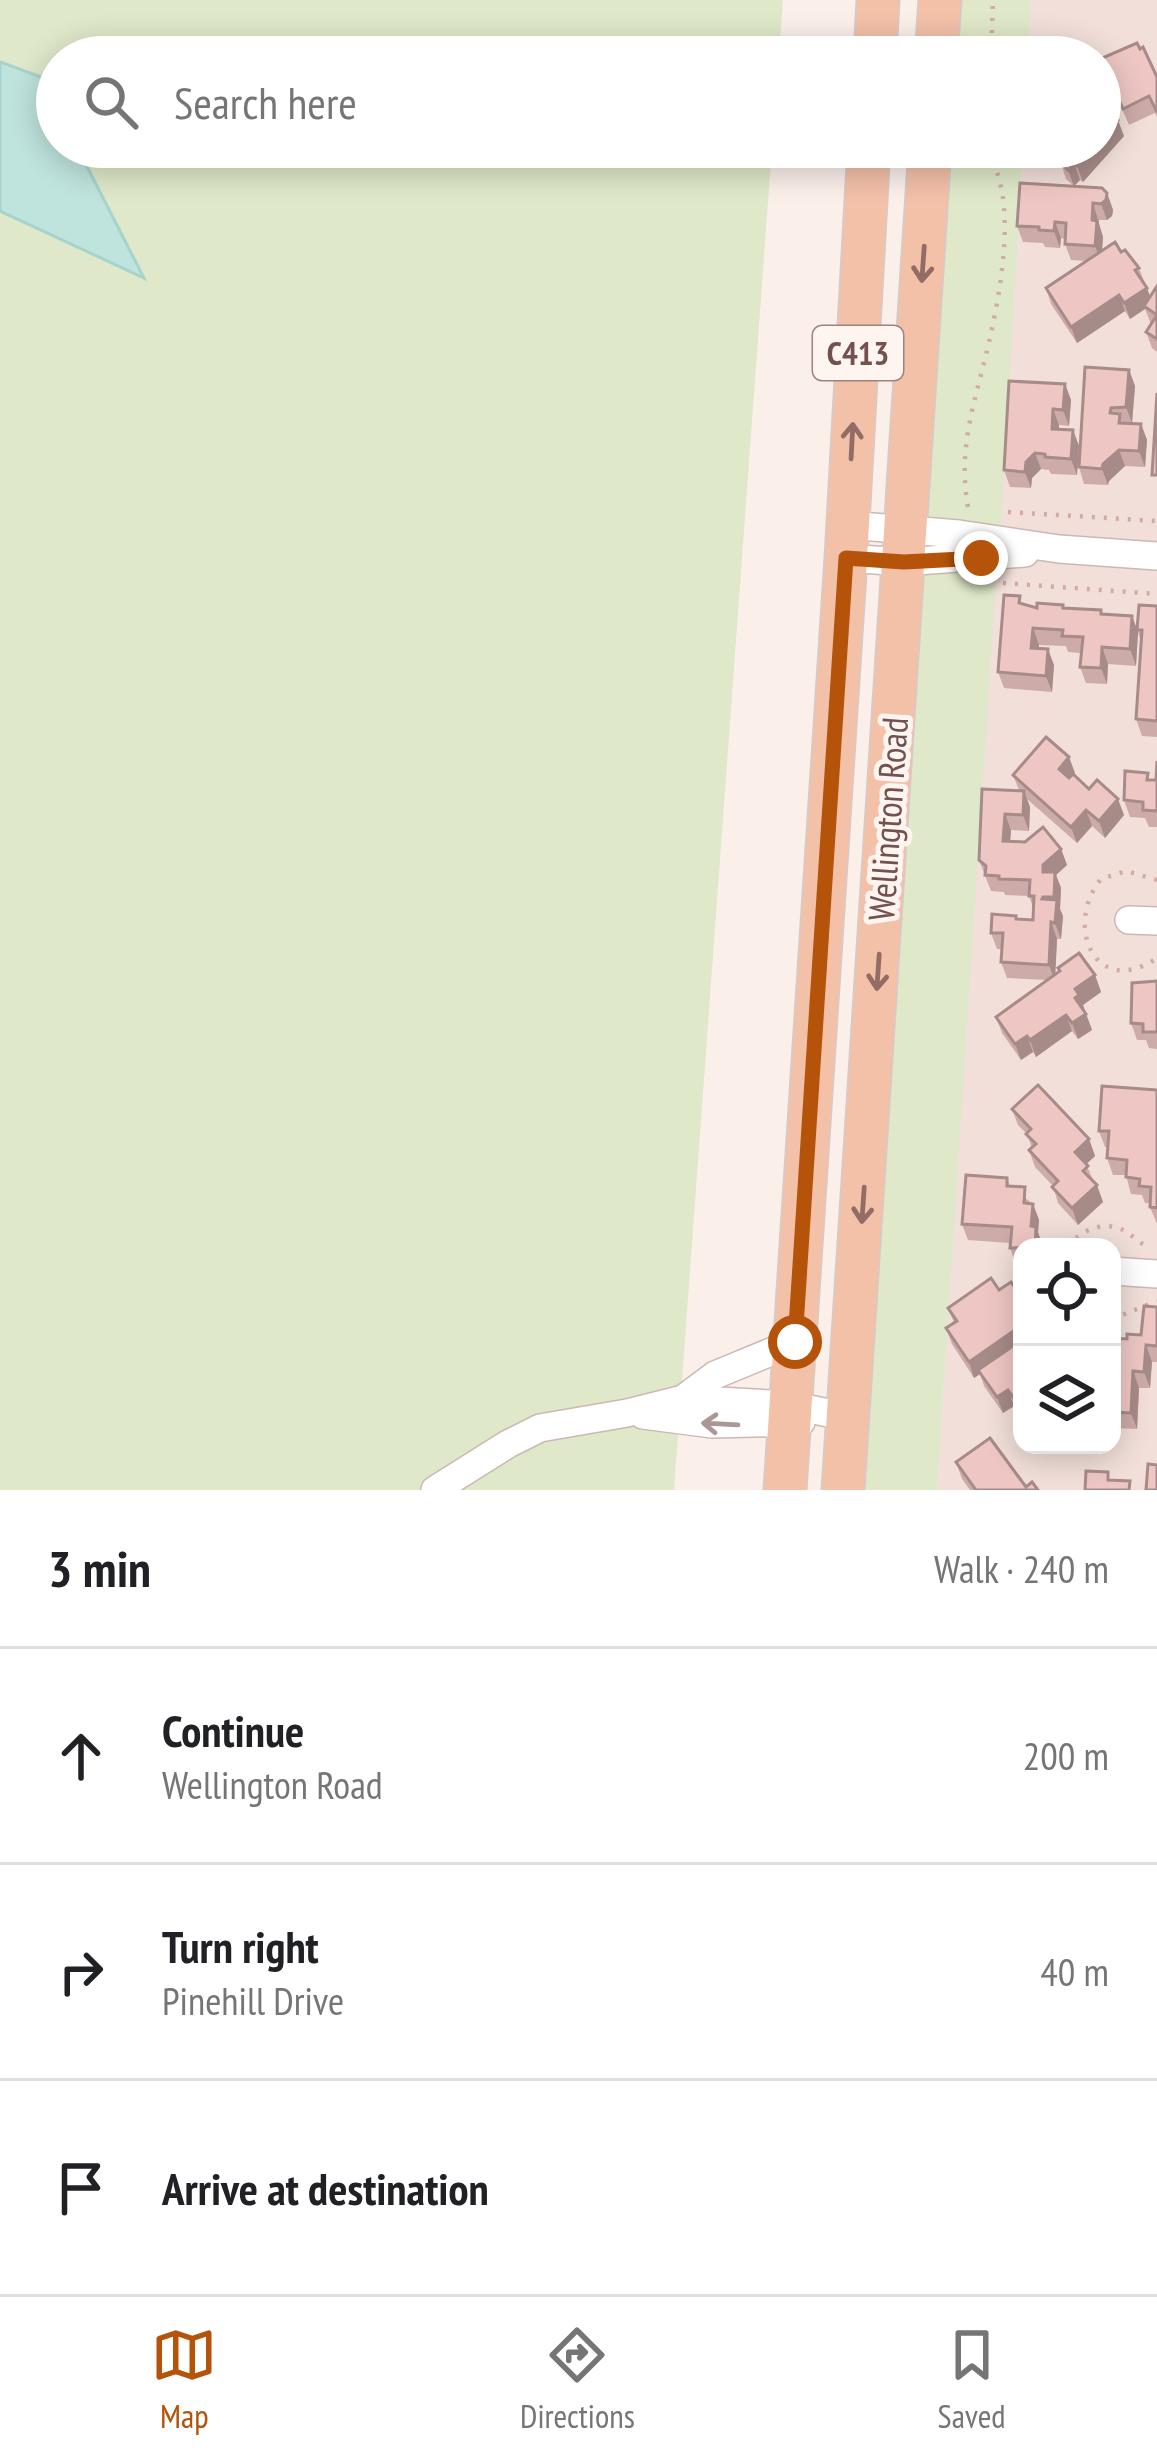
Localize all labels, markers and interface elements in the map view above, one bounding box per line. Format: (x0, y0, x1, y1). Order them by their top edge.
search box (36, 36, 1121, 168)
icon: search (78, 69, 144, 135)
text: Search here (174, 73, 357, 131)
one-way arrow (911, 244, 934, 283)
road number: C413 (813, 326, 903, 380)
one-way arrow (841, 422, 864, 461)
route end (954, 531, 1008, 585)
street label: Wellington Road (857, 716, 918, 922)
one-way arrow (866, 952, 889, 991)
one-way arrow (851, 1185, 874, 1224)
map controls (1013, 1238, 1121, 1454)
button: locate (1013, 1238, 1121, 1346)
route start (768, 1315, 822, 1369)
button: layers (1013, 1346, 1121, 1454)
one-way arrow (701, 1412, 740, 1435)
text: 3 min (48, 1535, 151, 1601)
text: Walk · 240 m (934, 1543, 1109, 1594)
text: Continue (162, 1701, 304, 1759)
icon: ahead (48, 1723, 114, 1789)
text: 200 m (1023, 1730, 1109, 1781)
text: Wellington Road (162, 1759, 383, 1810)
text: Turn right (162, 1917, 319, 1975)
icon: right (48, 1939, 114, 2005)
text: 40 m (1040, 1946, 1109, 1997)
text: Pinehill Drive (162, 1975, 344, 2026)
icon: arrive (48, 2155, 114, 2221)
text: Arrive at destination (162, 2159, 489, 2217)
tab: Map (151, 2322, 217, 2437)
tab: Directions (520, 2322, 635, 2437)
tab: Saved (938, 2322, 1006, 2437)

